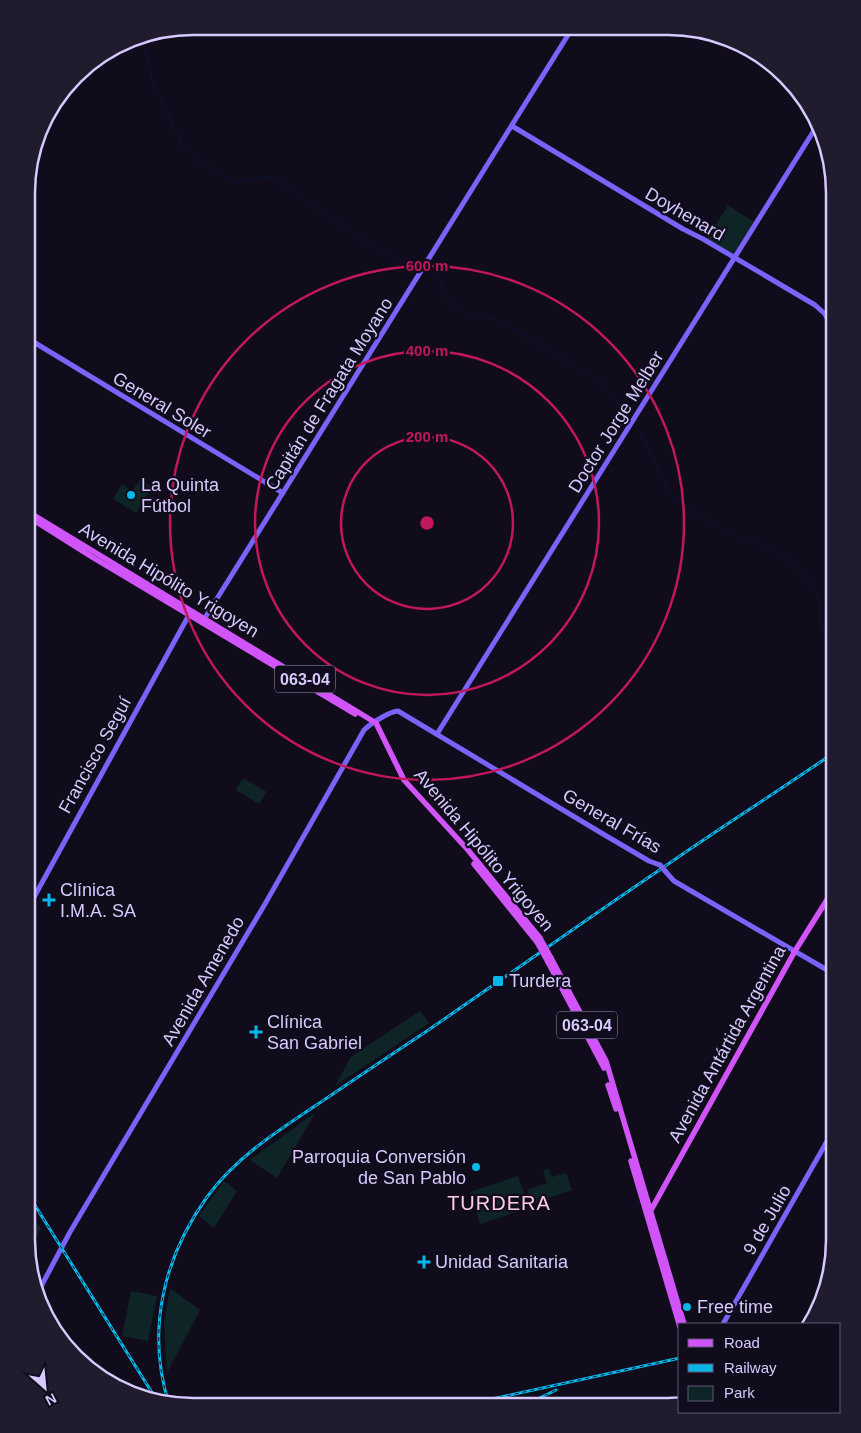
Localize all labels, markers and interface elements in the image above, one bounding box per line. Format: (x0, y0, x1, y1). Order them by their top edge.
street label: Doyhenard (642, 183, 728, 245)
text: 600 m (406, 257, 448, 274)
street label: Capitán de Fragata Moyano (261, 294, 397, 494)
text: 400 m (406, 342, 448, 359)
street label: Doctor Jorge Melber (564, 348, 668, 496)
street label: General Soler (109, 368, 215, 442)
text: 200 m (406, 428, 448, 445)
place label: La Quinta Fútbol (141, 475, 220, 516)
marker: La Quinta Fútbol (125, 489, 137, 501)
centre of rings (418, 514, 436, 532)
street label: Avenida Hipólito Yrigoyen (76, 519, 262, 641)
road number: 063-04 (275, 666, 335, 692)
street label: Francisco Seguí (55, 693, 135, 817)
street label: Avenida Hipólito Yrigoyen (410, 765, 558, 935)
street label: General Frías (559, 785, 665, 857)
place label: Clínica I.M.A. SA (60, 880, 136, 921)
marker: Clínica I.M.A. SA (42, 893, 56, 907)
street label: Avenida Amenedo (158, 913, 248, 1049)
street label: Avenida Antártida Argentina (664, 941, 790, 1146)
place label: Turdera (509, 971, 572, 991)
marker: Turdera (491, 974, 505, 988)
place label: Clínica San Gabriel (267, 1012, 362, 1053)
road number: 063-04 (557, 1012, 617, 1038)
marker: Clínica San Gabriel (249, 1025, 263, 1039)
place label: Parroquia Conversión de San Pablo (292, 1147, 466, 1188)
marker: Parroquia Conversión de San Pablo (470, 1161, 482, 1173)
street label: 9 de Julio (739, 1182, 795, 1258)
district label: TURDERA (447, 1192, 551, 1214)
place label: Unidad Sanitaria (435, 1252, 569, 1272)
marker: Unidad Sanitaria (417, 1255, 431, 1269)
place label: Free time (697, 1297, 773, 1317)
marker: Free time (681, 1301, 693, 1313)
legend (678, 1323, 841, 1413)
text: Road (724, 1334, 760, 1351)
text: Railway (724, 1359, 777, 1376)
north arrow (20, 1363, 70, 1413)
text: Park (724, 1384, 755, 1401)
text: N (43, 1390, 59, 1409)

